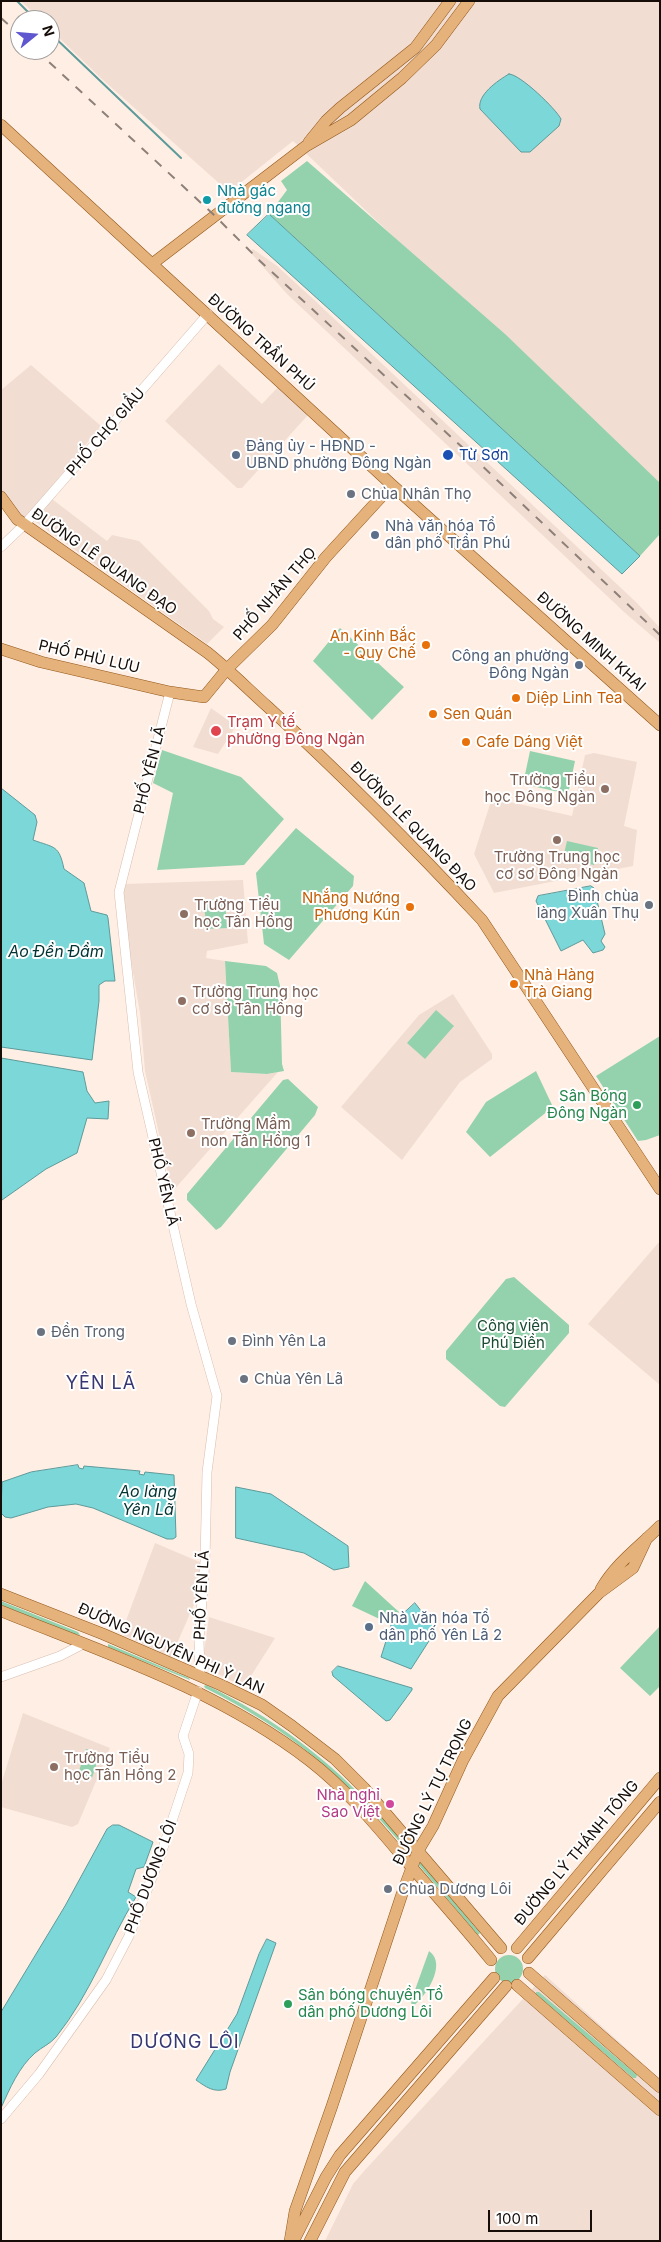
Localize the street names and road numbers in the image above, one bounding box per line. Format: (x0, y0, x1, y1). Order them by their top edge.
street label: ĐƯỜNG TRẦN PHÚ (204, 290, 318, 396)
street label: PHỐ CHỢ GIẦU (63, 384, 149, 480)
street label: ĐƯỜNG LÊ QUANG ĐẠO (28, 505, 180, 619)
street label: PHỐ NHÂN THỌ (230, 544, 320, 644)
street label: ĐƯỜNG MINH KHAI (533, 588, 649, 696)
street label: PHỐ PHÙ LƯU (37, 637, 141, 677)
street label: PHỐ YÊN LÃ (130, 724, 170, 816)
street label: ĐƯỜNG LÊ QUANG ĐẠO (346, 758, 480, 896)
street label: PHỐ YÊN LÃ (144, 1136, 182, 1228)
street label: PHỐ YÊN LÃ (191, 1550, 213, 1640)
street label: ĐƯỜNG NGUYÊN PHI Ỷ LAN (75, 1600, 267, 1698)
street label: ĐƯỜNG LÝ TỰ TRỌNG (390, 1716, 476, 1868)
street label: ĐƯỜNG LÝ THÁNH TÔNG (511, 1777, 643, 1929)
street label: PHỐ DƯƠNG LÔI (121, 1818, 181, 1936)

